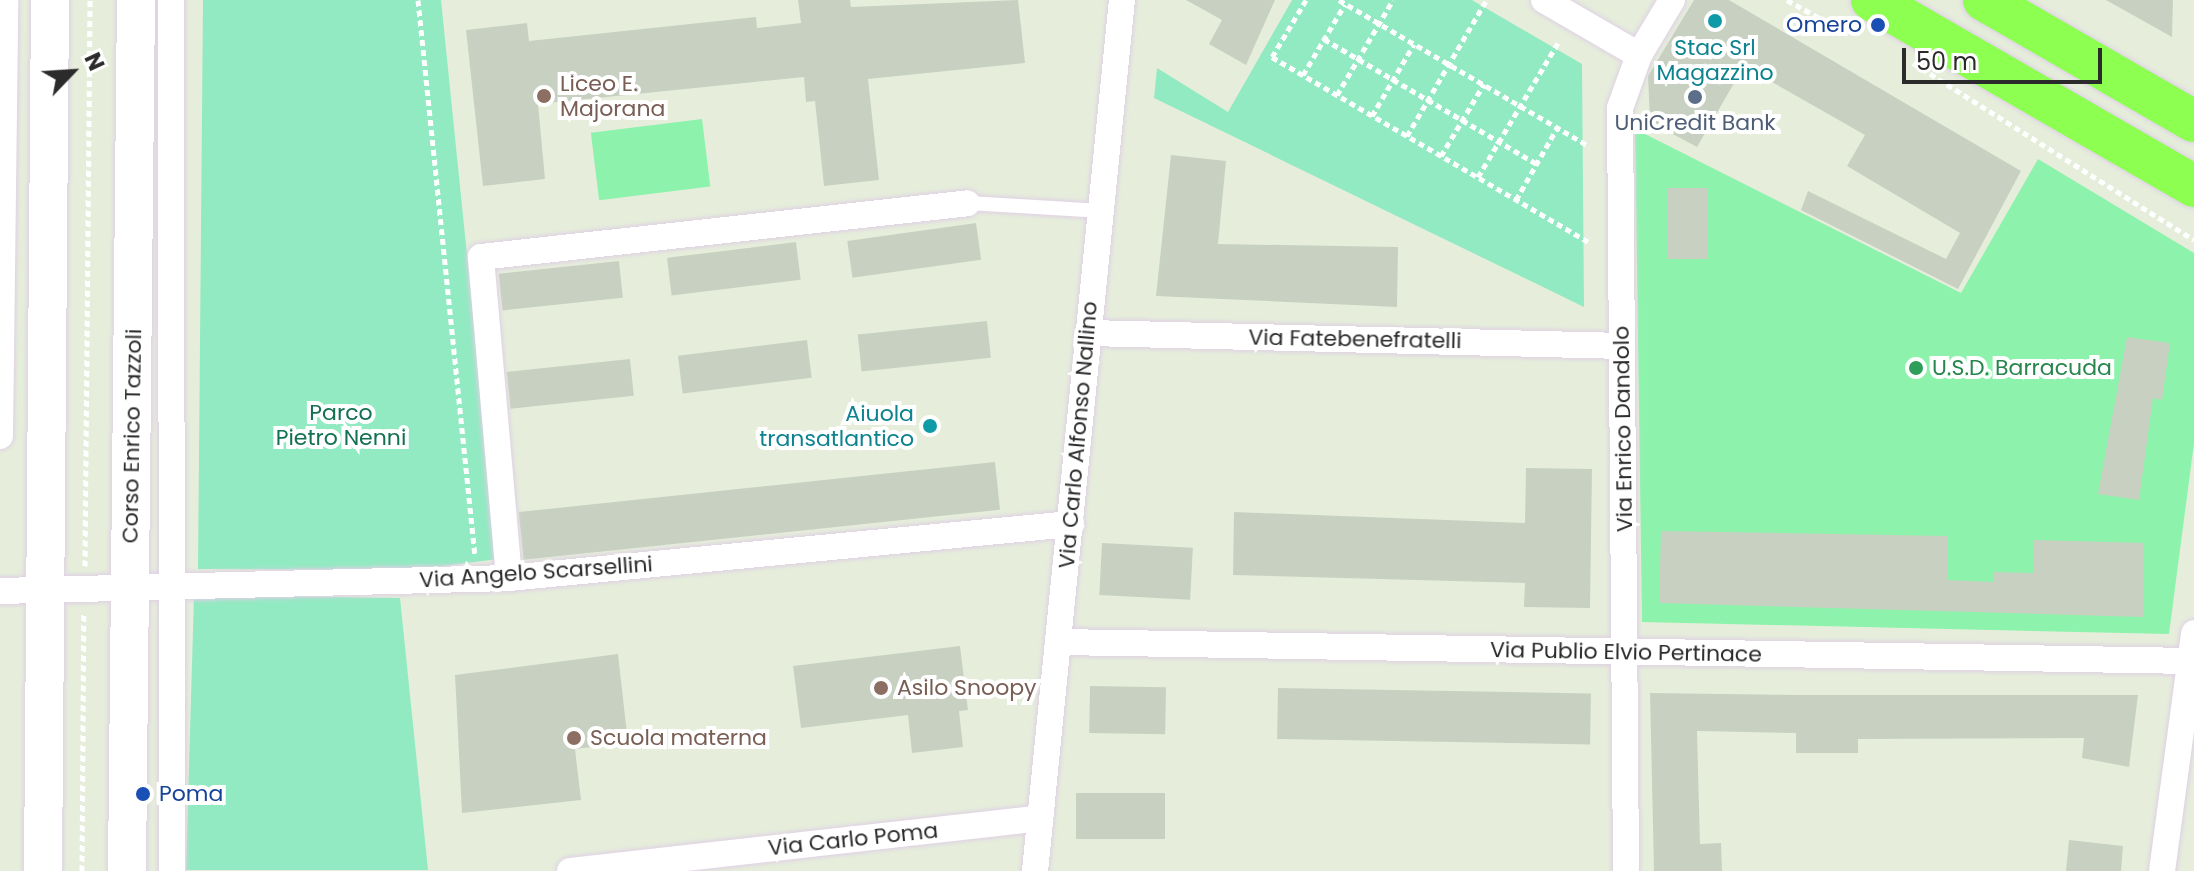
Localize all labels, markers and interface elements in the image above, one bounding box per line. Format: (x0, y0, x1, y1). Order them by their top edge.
marker: Stac Srl Magazzino (1706, 12, 1724, 30)
place label: Omero (1786, 12, 1862, 38)
marker: Omero (1869, 16, 1887, 34)
north arrow (32, 32, 112, 112)
scale bar (1906, 32, 2106, 82)
place label: Stac Srl Magazzino (1656, 34, 1774, 86)
text: 50 m (1916, 45, 1977, 78)
text: N (77, 48, 112, 76)
place label: Liceo E. Majorana (560, 70, 665, 122)
marker: Liceo E. Majorana (535, 87, 553, 105)
marker: UniCredit Bank (1686, 88, 1704, 106)
place label: UniCredit Bank (1614, 110, 1776, 136)
street label: Via Carlo Alfonso Nallino (1053, 300, 1103, 570)
street label: Via Fatebenefratelli (1248, 324, 1462, 354)
street label: Via Enrico Dandolo (1608, 326, 1638, 532)
street label: Corso Enrico Tazzoli (117, 328, 147, 544)
place label: U.S.D. Barracuda (1932, 355, 2112, 381)
marker: U.S.D. Barracuda (1907, 359, 1925, 377)
park label: Parco Pietro Nenni (276, 399, 406, 450)
place label: Aiuola transatlantico (759, 400, 914, 452)
marker: Aiuola transatlantico (921, 417, 939, 435)
street label: Via Angelo Scarsellini (418, 551, 654, 593)
street label: Via Publio Elvio Pertinace (1490, 636, 1762, 668)
place label: Asilo Snoopy (897, 675, 1037, 701)
marker: Asilo Snoopy (872, 679, 890, 697)
place label: Scuola materna (590, 725, 767, 751)
marker: Scuola materna (565, 729, 583, 747)
place label: Poma (159, 781, 223, 807)
marker: Poma (134, 785, 152, 803)
street label: Via Carlo Poma (767, 817, 939, 861)

